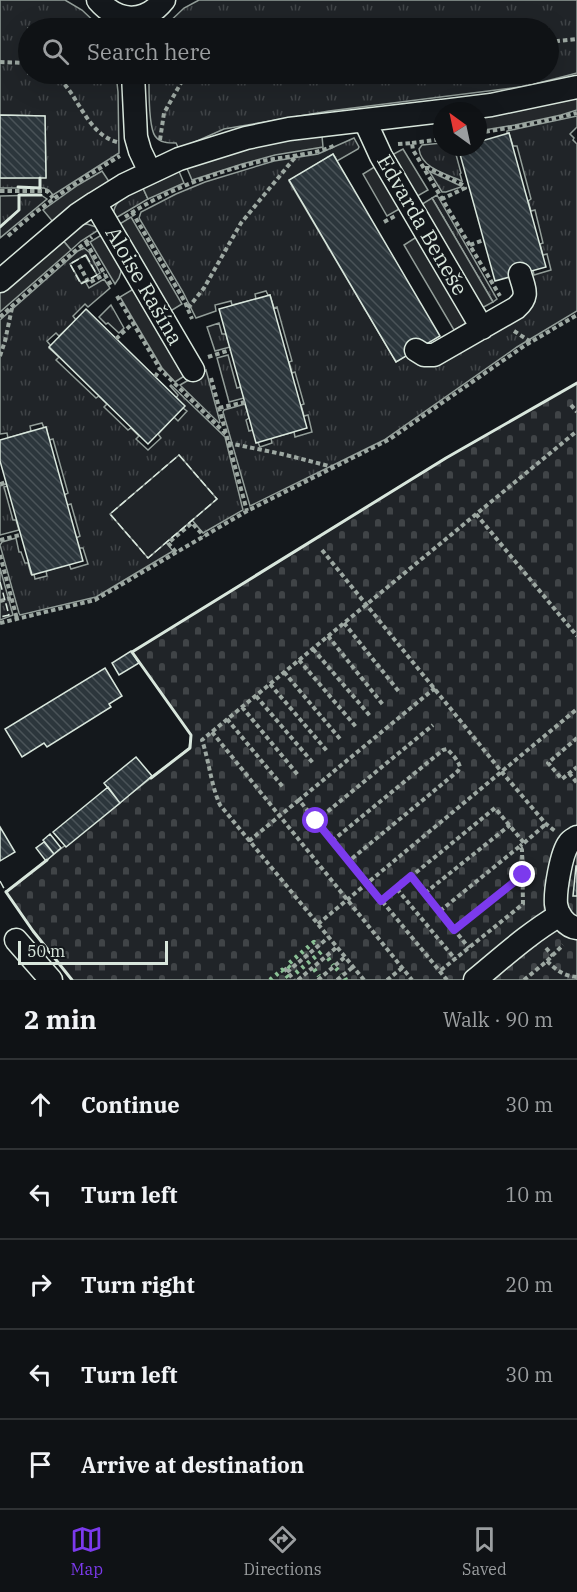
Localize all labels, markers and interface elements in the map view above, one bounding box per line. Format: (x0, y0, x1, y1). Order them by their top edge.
search box (18, 18, 559, 84)
icon: search (39, 35, 72, 68)
text: Search here (87, 37, 211, 66)
north arrow (433, 102, 487, 156)
street label: Edvarda Beneše (371, 149, 475, 300)
street label: Aloise Rašína (100, 221, 190, 350)
route start (302, 807, 328, 833)
route end (509, 861, 535, 887)
scale bar (18, 938, 168, 965)
text: 50 m (27, 941, 65, 961)
text: 2 min (24, 1002, 97, 1036)
text: Walk · 90 m (443, 1006, 553, 1033)
icon: ahead (24, 1088, 57, 1121)
text: Continue (81, 1090, 180, 1119)
text: 30 m (505, 1091, 553, 1118)
icon: left (24, 1178, 57, 1211)
text: Turn left (81, 1180, 177, 1209)
text: 10 m (505, 1181, 553, 1208)
icon: right (24, 1268, 57, 1301)
text: Turn right (81, 1270, 195, 1299)
text: 20 m (505, 1271, 553, 1298)
icon: left (24, 1358, 57, 1391)
text: Turn left (81, 1360, 177, 1389)
text: 30 m (505, 1361, 553, 1388)
icon: arrive (24, 1448, 57, 1481)
text: Arrive at destination (81, 1450, 304, 1479)
tab: Map (70, 1523, 103, 1579)
tab: Directions (244, 1523, 322, 1579)
tab: Saved (462, 1523, 507, 1579)

